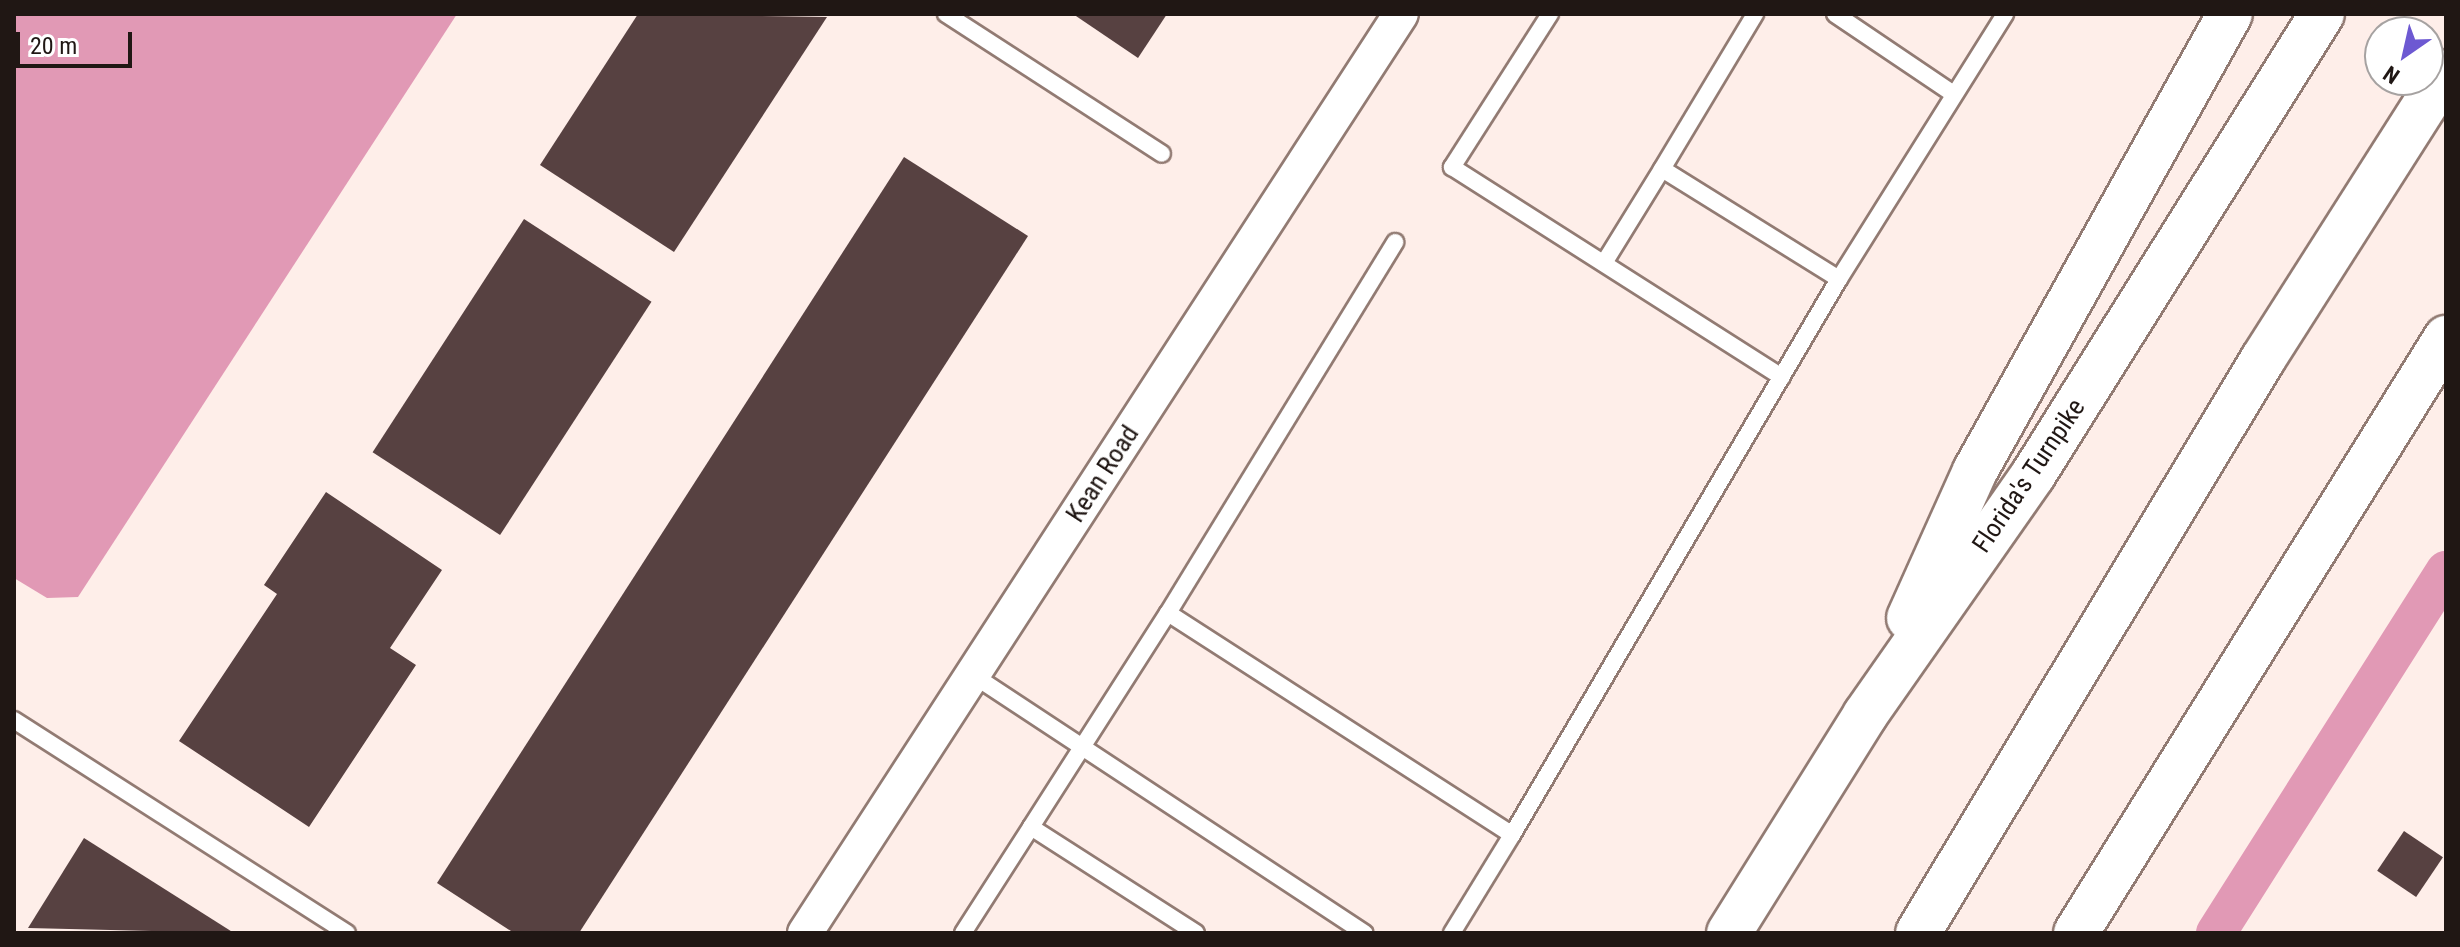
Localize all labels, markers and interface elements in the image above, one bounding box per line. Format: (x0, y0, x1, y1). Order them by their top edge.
scale bar (20, 16, 136, 66)
north arrow (2364, 16, 2444, 96)
text: 20 m (30, 32, 77, 60)
text: N (2379, 61, 2404, 89)
street label: Florida's Turnpike (1966, 393, 2092, 559)
street label: Kean Road (1060, 420, 1146, 528)

